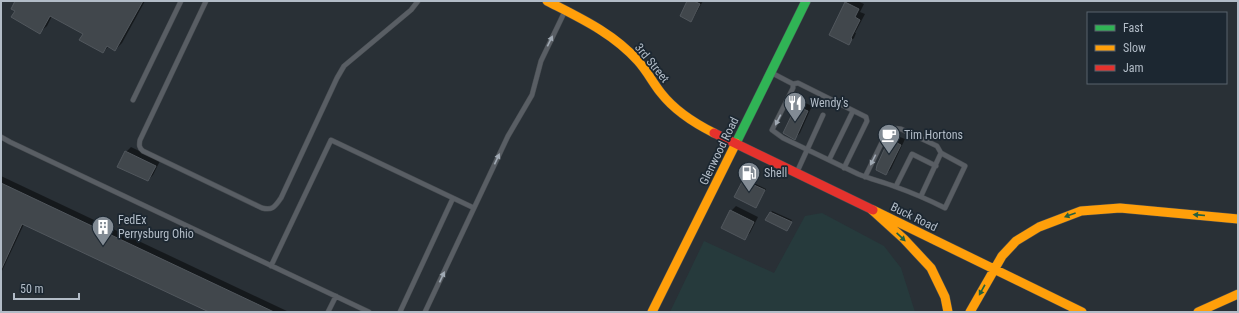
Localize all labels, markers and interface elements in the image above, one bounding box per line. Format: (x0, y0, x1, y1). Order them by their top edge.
legend (1087, 12, 1227, 84)
text: Fast (1123, 21, 1144, 35)
one-way arrow (547, 35, 553, 47)
street label: 3rd Street (632, 41, 672, 86)
text: Slow (1123, 41, 1146, 55)
text: Jam (1123, 61, 1144, 75)
restaurant icon: Wendy's (782, 90, 808, 123)
place label: Wendy's (810, 96, 849, 110)
one-way arrow (774, 114, 781, 125)
street label: Glenwood Road (697, 115, 742, 187)
cafe icon: Tim Hortons (876, 122, 902, 155)
place label: Tim Hortons (904, 128, 963, 142)
one-way arrow (494, 153, 500, 165)
one-way arrow (870, 155, 876, 166)
fuel station icon: Shell (736, 160, 762, 193)
place label: Shell (764, 166, 787, 180)
street label: Buck Road (888, 200, 940, 234)
one-way arrow (1064, 212, 1076, 218)
one-way arrow (1193, 212, 1205, 219)
place label: FedEx Perrysburg Ohio (118, 213, 194, 241)
building icon: FedEx Perrysburg Ohio (90, 214, 116, 247)
one-way arrow (896, 232, 906, 241)
one-way arrow (439, 271, 445, 282)
scale bar (14, 275, 79, 301)
text: 50 m (20, 282, 44, 296)
one-way arrow (979, 284, 985, 296)

